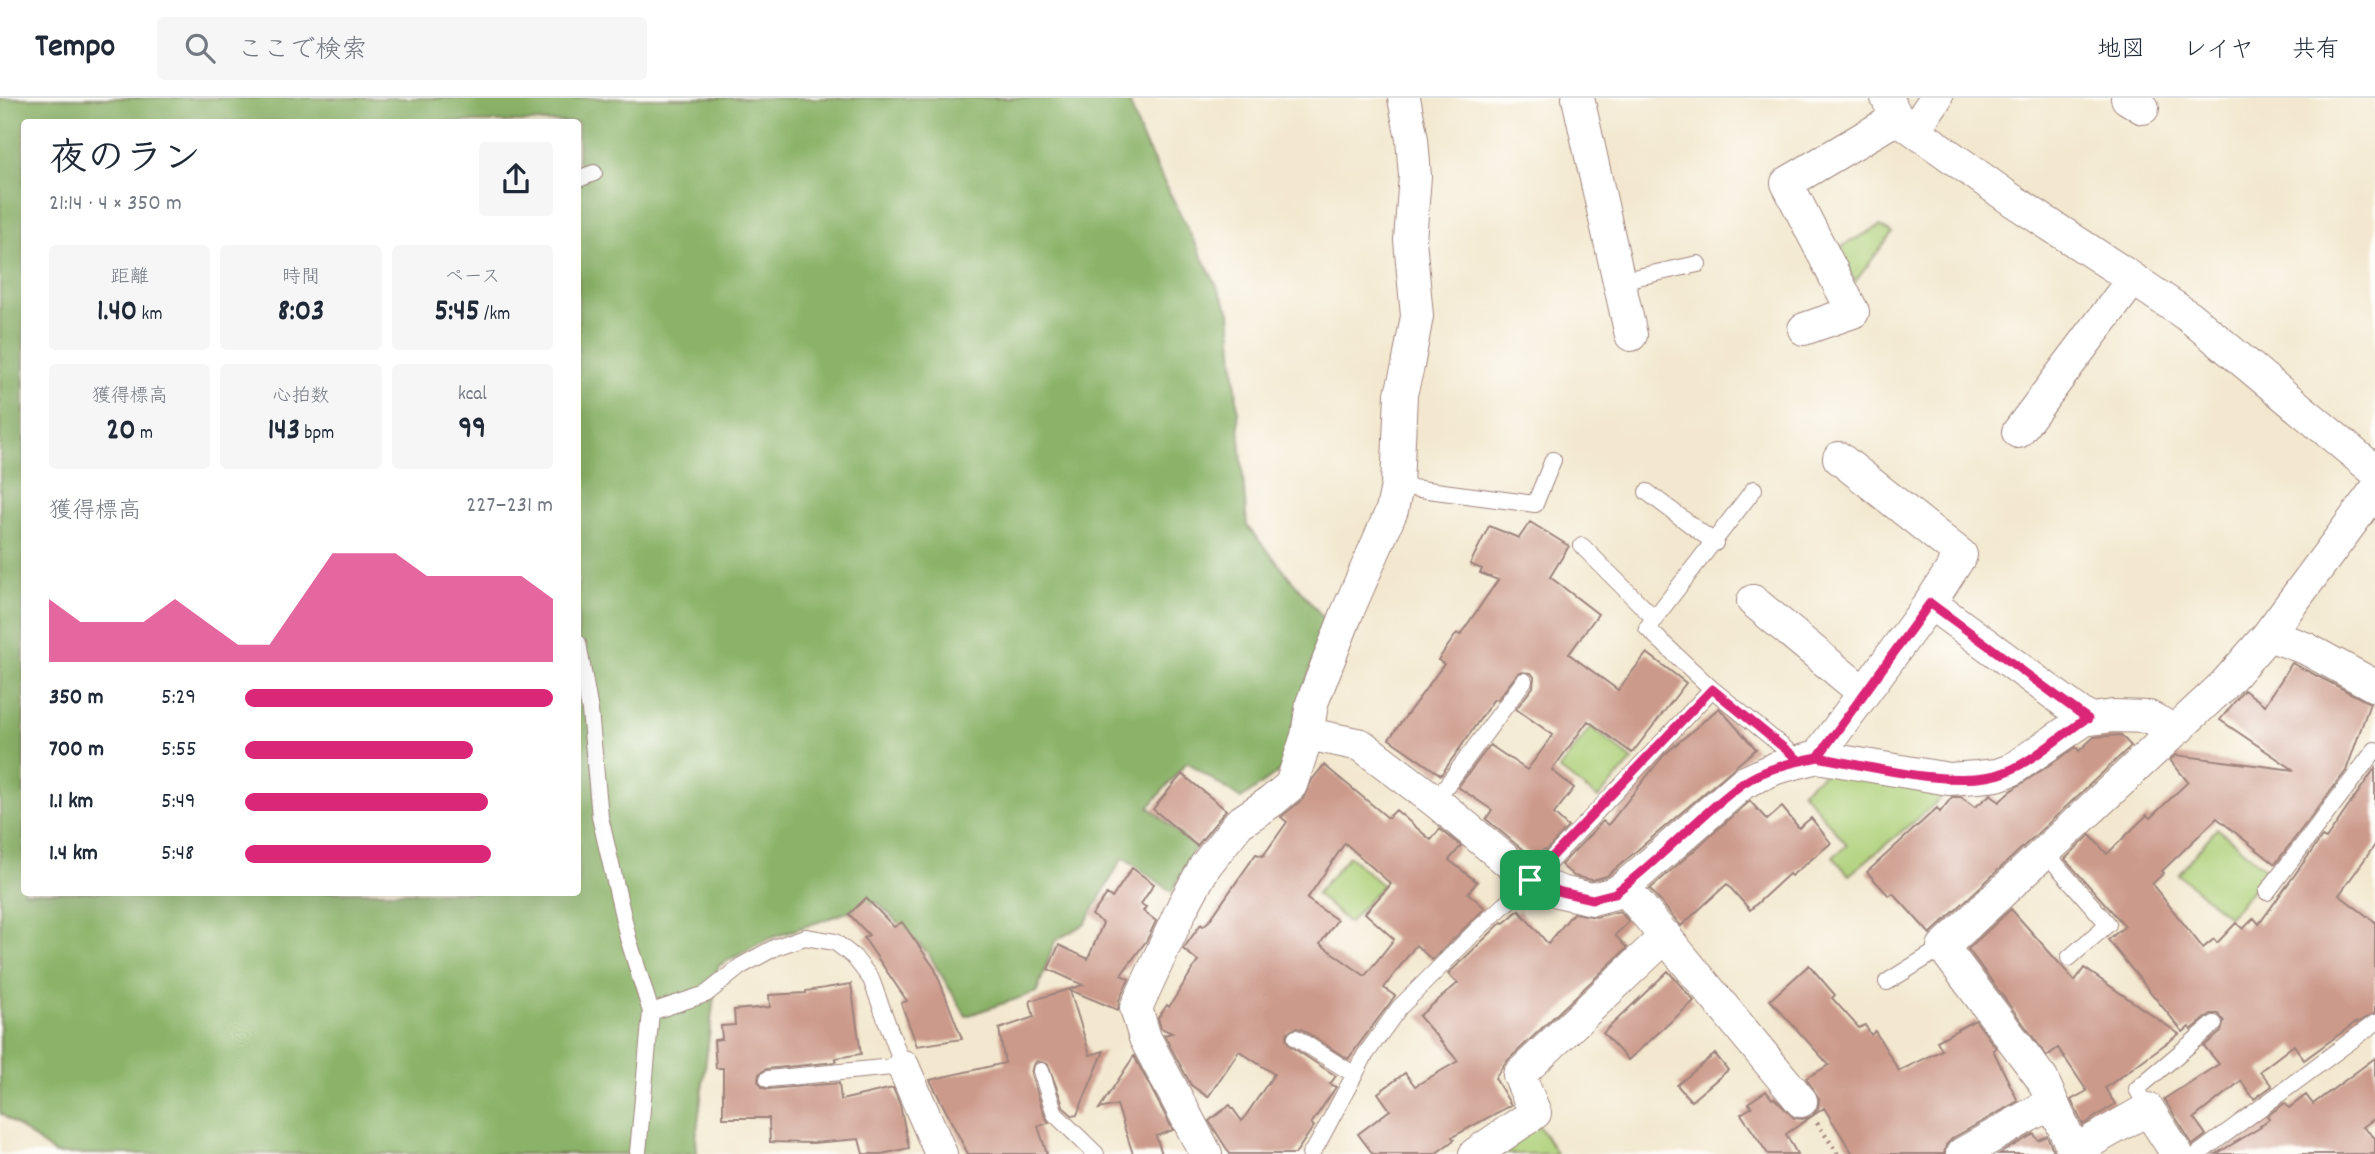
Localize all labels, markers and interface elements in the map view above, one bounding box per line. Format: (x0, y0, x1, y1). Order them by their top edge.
search box (157, 17, 647, 80)
text: Tempo (35, 25, 115, 72)
icon: search (181, 29, 219, 67)
text: ここで検索 (237, 33, 367, 70)
text: 地図 (2097, 34, 2145, 68)
text: レイヤ (2183, 34, 2254, 68)
text: 共有 (2292, 34, 2340, 68)
text: 夜のラン (49, 134, 201, 189)
button: share (479, 142, 553, 216)
text: 21:14 · 4 × 350 m (49, 188, 182, 221)
text: 距離 (111, 265, 149, 292)
text: 時間 (282, 265, 320, 292)
text: ペース (444, 265, 500, 292)
text: 1.40 (97, 292, 137, 335)
text: 8:03 (278, 292, 324, 335)
text: 5:45 (434, 292, 480, 335)
text: km (137, 302, 162, 329)
text: /km (480, 302, 510, 329)
text: kcal (458, 382, 487, 409)
text: 獲得標高 (92, 384, 168, 411)
text: 心拍数 (272, 384, 330, 411)
text: 99 (459, 409, 486, 452)
text: 20 (106, 411, 136, 454)
text: 143 (268, 411, 300, 454)
text: m (136, 421, 153, 448)
text: bpm (300, 421, 334, 448)
text: 227–231 m (466, 490, 553, 523)
text: 獲得標高 (49, 496, 141, 529)
text: 350 m (49, 682, 103, 715)
text: 5:29 (161, 682, 196, 715)
text: 700 m (49, 734, 104, 767)
text: 5:55 (161, 734, 197, 767)
text: 1.1 km (49, 786, 93, 819)
text: 5:49 (161, 786, 196, 819)
text: 1.4 km (49, 838, 98, 871)
text: 5:48 (161, 838, 194, 871)
pin (1500, 850, 1560, 910)
icon: arrive (1511, 861, 1549, 899)

